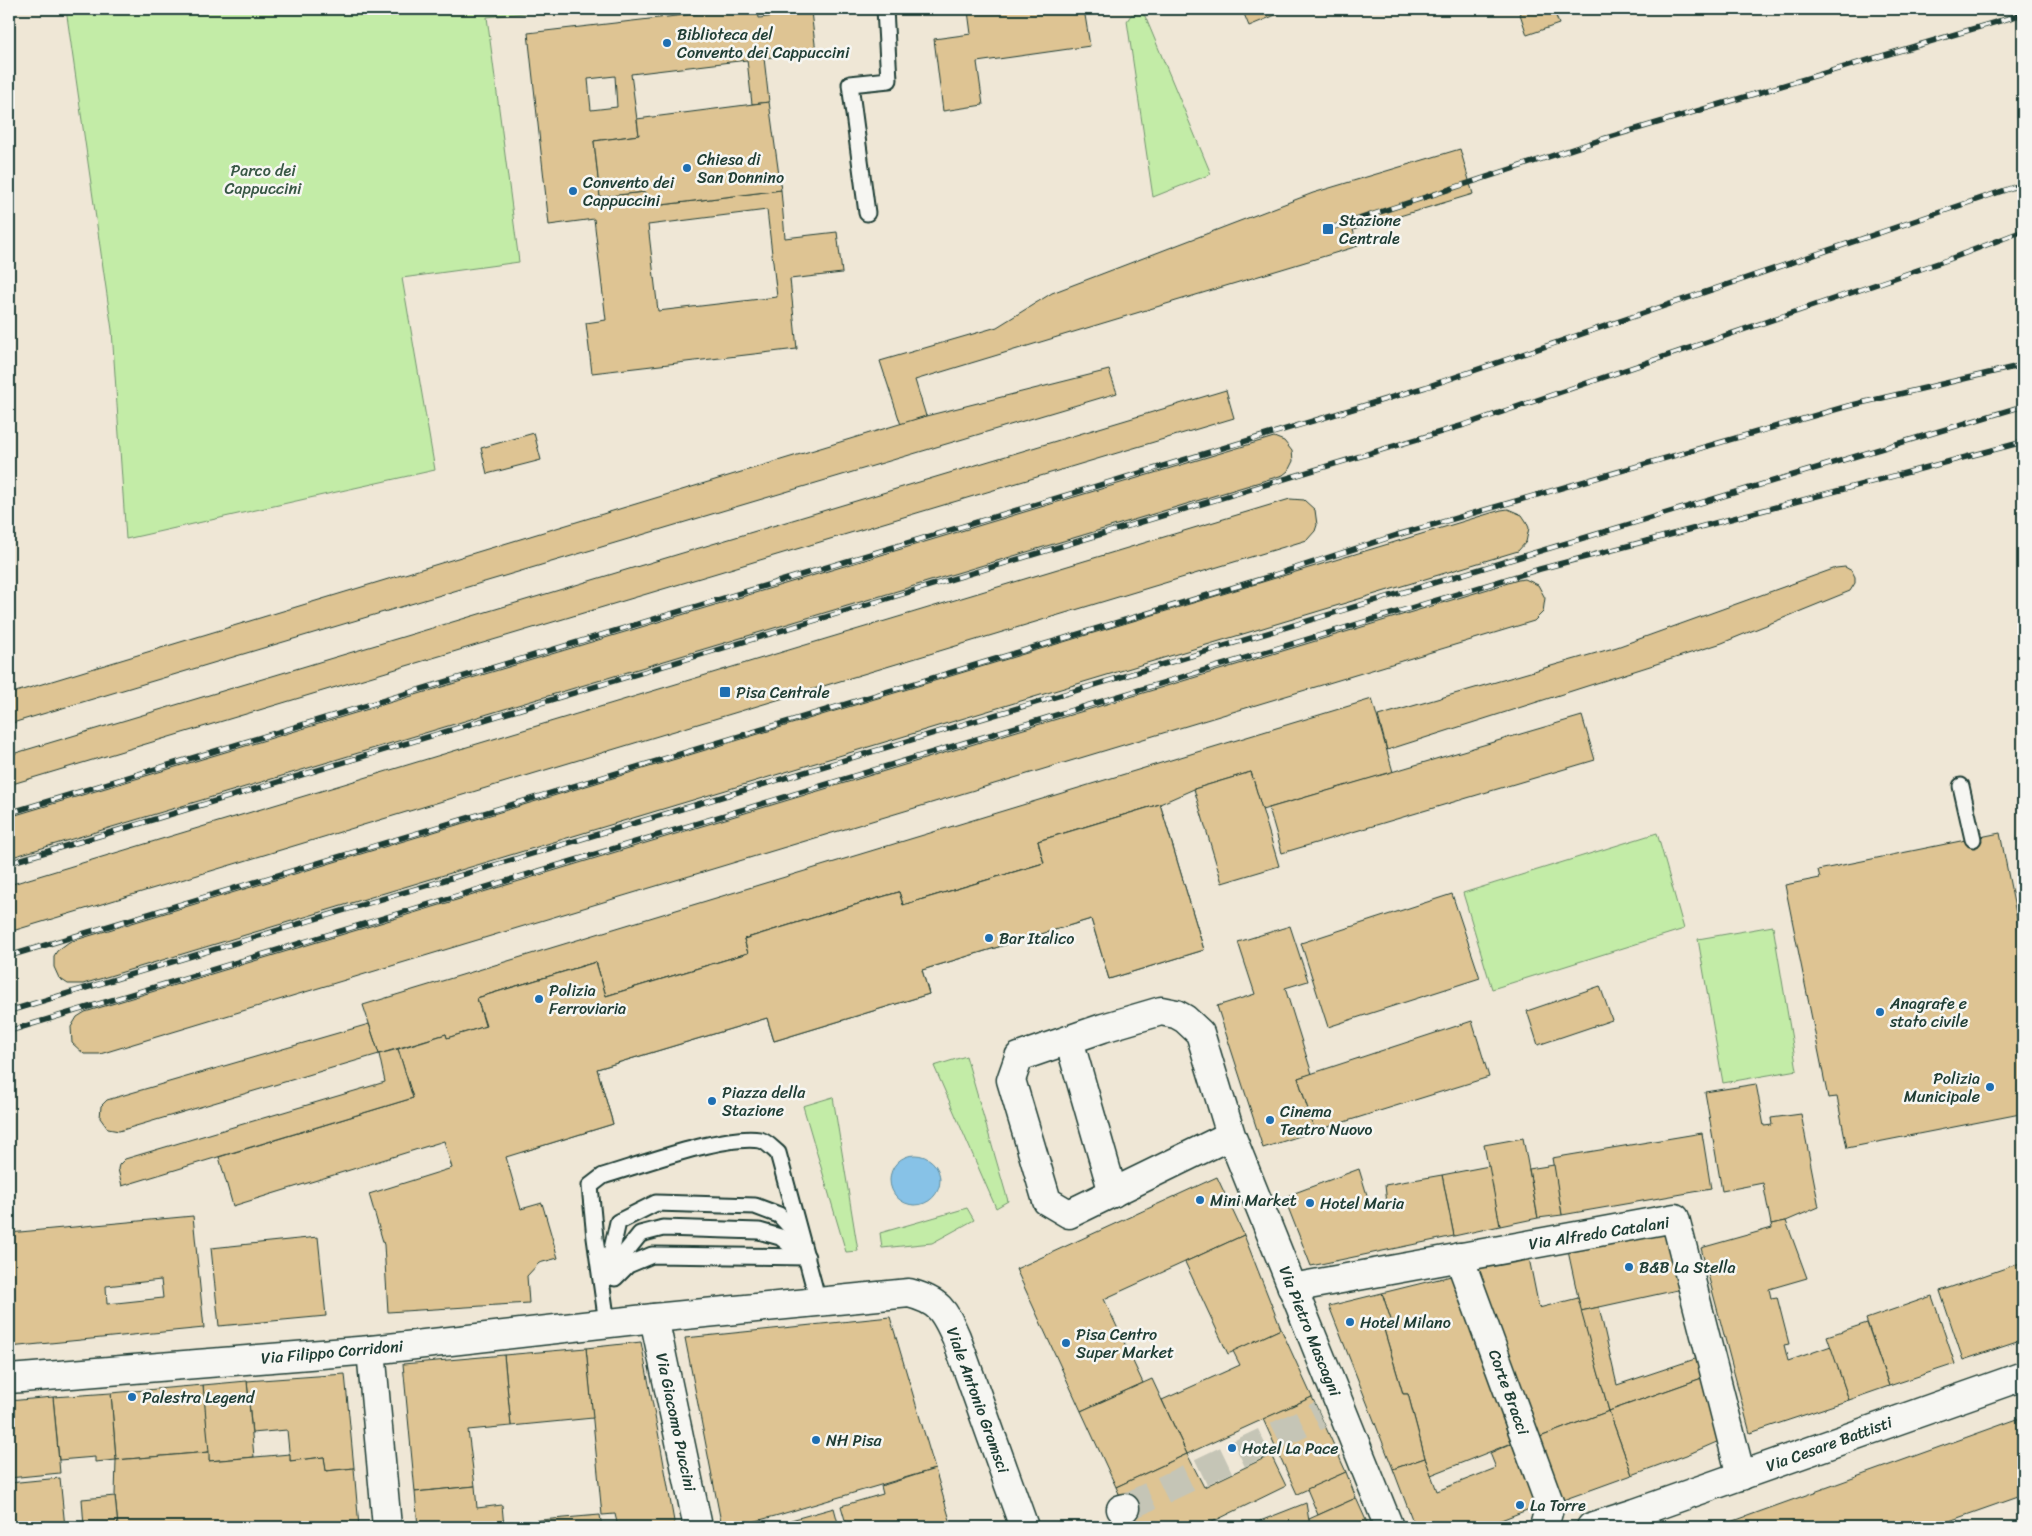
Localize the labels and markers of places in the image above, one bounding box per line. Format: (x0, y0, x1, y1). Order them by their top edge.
place label: Biblioteca del Convento dei Cappuccini (677, 20, 850, 67)
marker: Biblioteca del Convento dei Cappuccini (661, 37, 673, 49)
place label: Chiesa di San Donnino (697, 145, 784, 192)
marker: Chiesa di San Donnino (681, 162, 693, 174)
place label: Convento dei Cappuccini (583, 168, 675, 215)
marker: Convento dei Cappuccini (567, 185, 579, 197)
place label: Stazione Centrale (1339, 206, 1401, 253)
marker: Stazione Centrale (1321, 222, 1335, 236)
place label: Pisa Centrale (736, 678, 830, 707)
marker: Pisa Centrale (718, 685, 732, 699)
place label: Bar Italico (999, 924, 1074, 953)
marker: Bar Italico (983, 932, 995, 944)
place label: Polizia Ferroviaria (549, 976, 626, 1023)
place label: Anagrafe e stato civile (1889, 989, 1968, 1036)
marker: Polizia Ferroviaria (533, 993, 545, 1005)
marker: Anagrafe e stato civile (1874, 1006, 1886, 1018)
place label: Polizia Municipale (1904, 1064, 1980, 1111)
place label: Piazza della Stazione (722, 1078, 806, 1125)
marker: Polizia Municipale (1984, 1081, 1996, 1093)
marker: Piazza della Stazione (706, 1095, 718, 1107)
place label: Cinema Teatro Nuovo (1280, 1097, 1373, 1144)
marker: Cinema Teatro Nuovo (1264, 1114, 1276, 1126)
place label: Mini Market (1210, 1186, 1297, 1215)
place label: Hotel Maria (1320, 1189, 1405, 1218)
marker: Mini Market (1194, 1194, 1206, 1206)
marker: Hotel Maria (1304, 1197, 1316, 1209)
place label: B&B La Stella (1639, 1253, 1736, 1282)
marker: B&B La Stella (1623, 1261, 1635, 1273)
place label: Hotel Milano (1360, 1308, 1451, 1337)
marker: Hotel Milano (1344, 1316, 1356, 1328)
place label: Pisa Centro Super Market (1076, 1320, 1174, 1367)
marker: Pisa Centro Super Market (1060, 1337, 1072, 1349)
place label: Palestra Legend (142, 1383, 256, 1412)
marker: Palestra Legend (126, 1391, 138, 1403)
place label: NH Pisa (826, 1426, 883, 1455)
marker: NH Pisa (810, 1434, 822, 1446)
place label: Hotel La Pace (1242, 1434, 1338, 1463)
marker: Hotel La Pace (1226, 1442, 1238, 1454)
place label: La Torre (1530, 1491, 1586, 1520)
marker: La Torre (1514, 1499, 1526, 1511)

